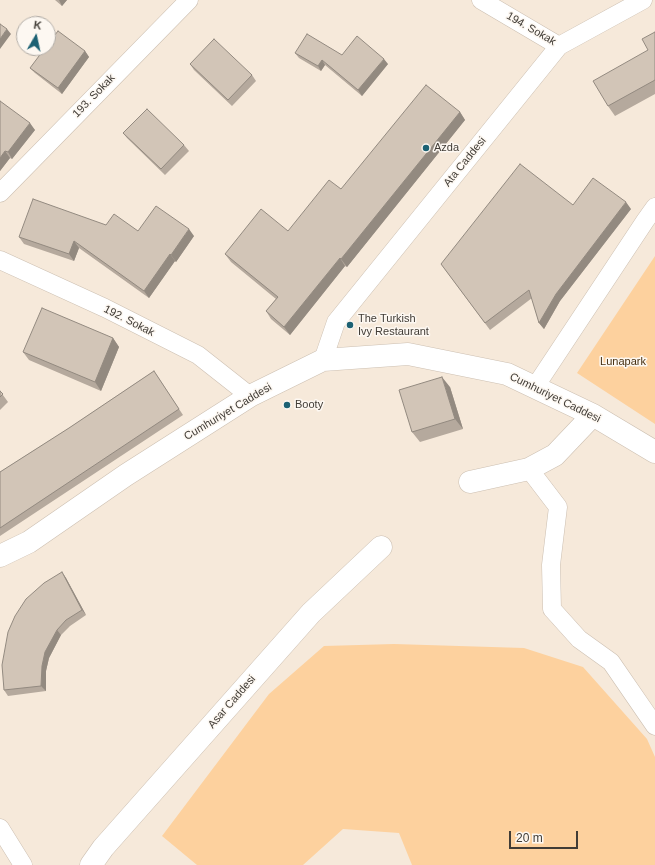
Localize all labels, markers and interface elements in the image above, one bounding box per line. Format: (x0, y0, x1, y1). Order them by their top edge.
street label: 194. Sokak (504, 10, 558, 48)
north arrow (16, 16, 56, 56)
text: K (33, 19, 43, 32)
street label: 193. Sokak (70, 72, 118, 120)
street label: Ata Caddesi (441, 135, 489, 189)
place label: Azda (434, 141, 459, 155)
marker: Azda (421, 143, 431, 153)
street label: 192. Sokak (101, 303, 157, 339)
place label: The Turkish Ivy Restaurant (358, 312, 429, 338)
marker: The Turkish Ivy Restaurant (345, 320, 355, 330)
park label: Lunapark (600, 355, 646, 369)
street label: Cumhuriyet Caddesi (507, 370, 603, 426)
street label: Cumhuriyet Caddesi (182, 381, 274, 443)
place label: Booty (295, 398, 323, 412)
marker: Booty (282, 400, 292, 410)
street label: Asar Caddesi (205, 673, 259, 731)
scale bar (511, 823, 580, 849)
text: 20 m (516, 831, 543, 845)

